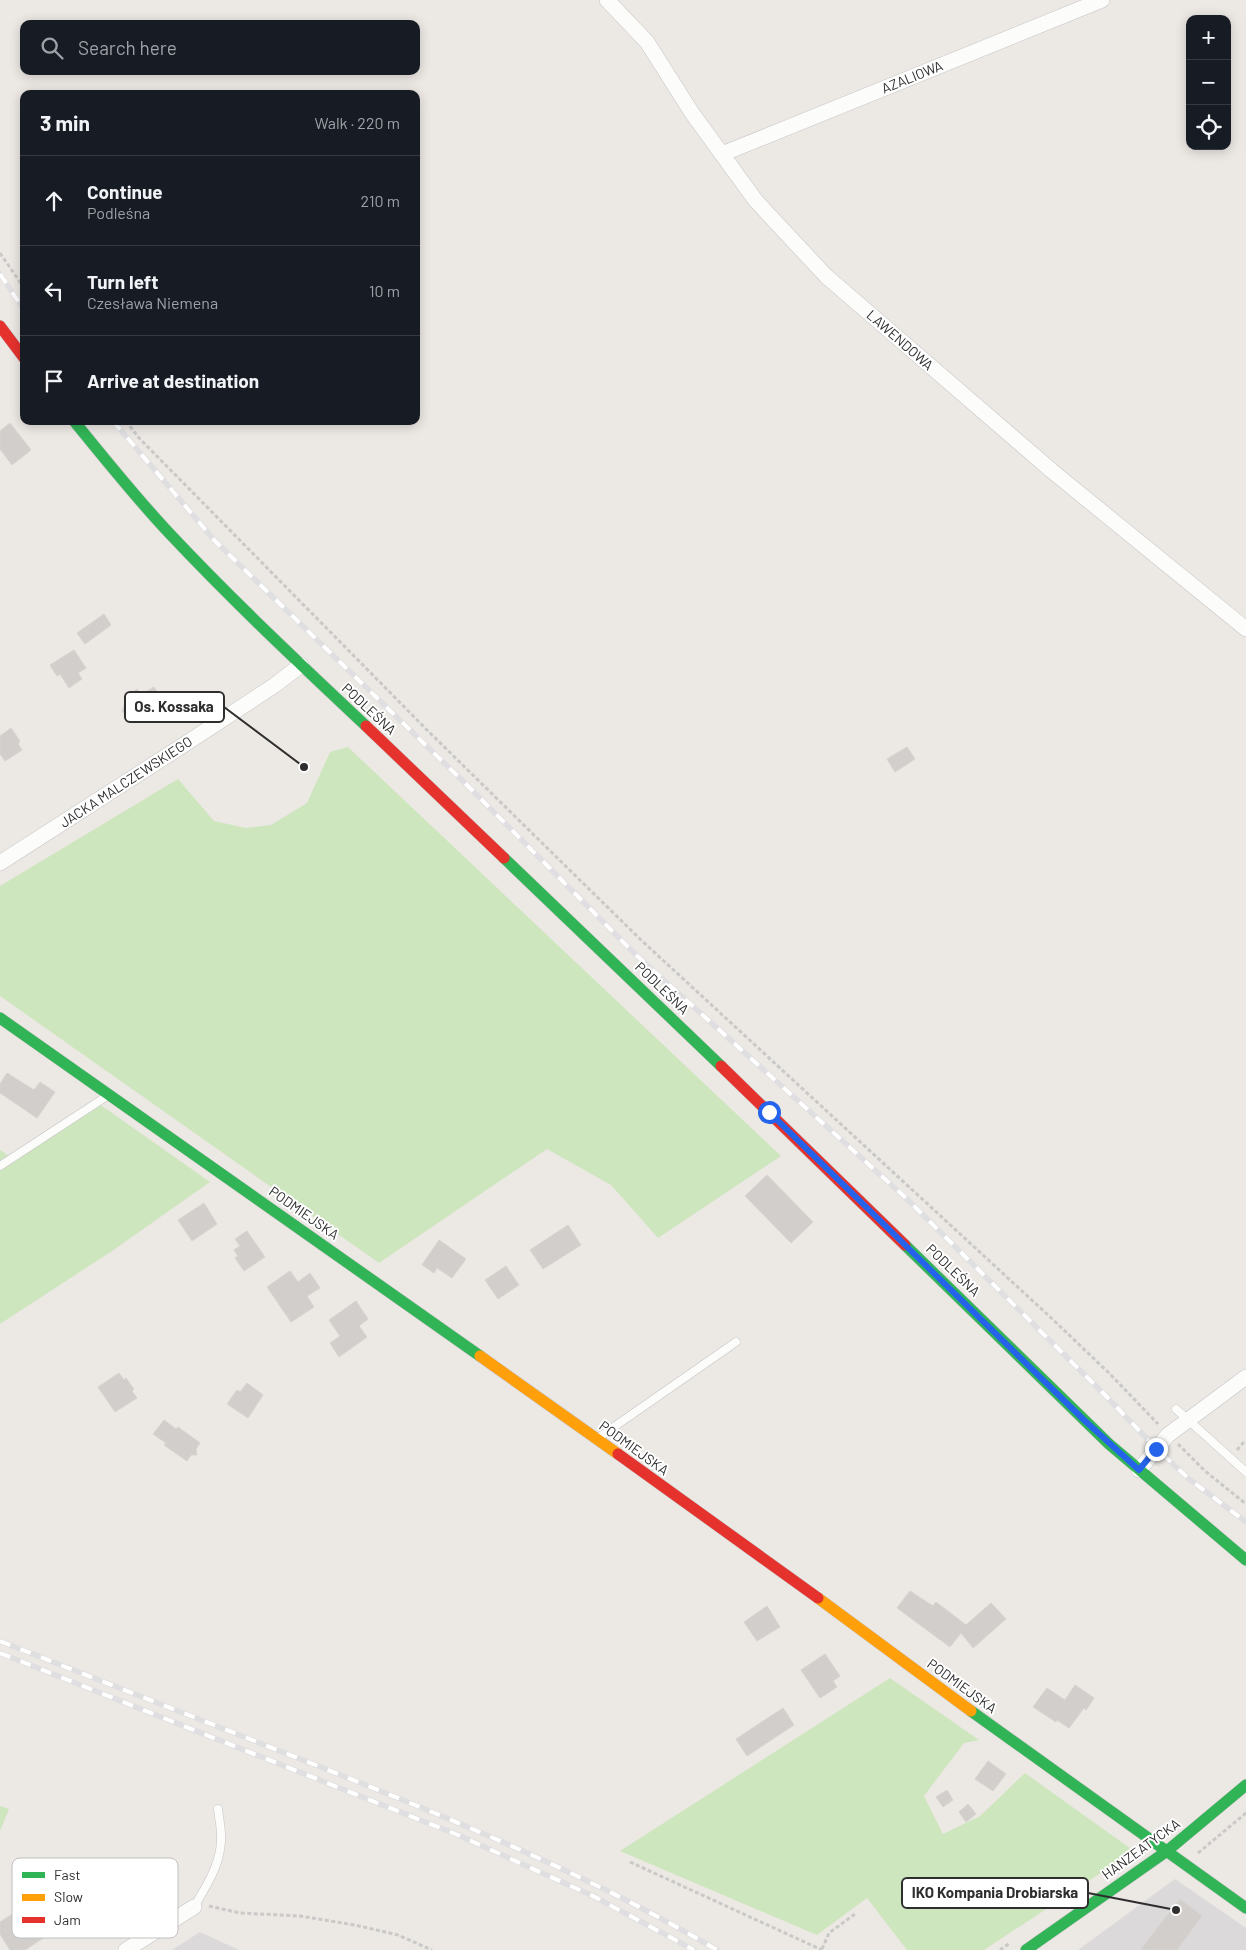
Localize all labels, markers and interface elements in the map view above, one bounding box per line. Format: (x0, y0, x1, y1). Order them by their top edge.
map controls (1186, 15, 1231, 150)
button: + (1186, 15, 1231, 60)
search box (20, 20, 420, 75)
icon: search (38, 34, 66, 62)
text: Search here (78, 36, 177, 59)
street label: AZALIOWA (879, 56, 945, 97)
button: − (1186, 60, 1231, 105)
button: locate (1186, 105, 1231, 150)
text: 3 min (40, 110, 90, 135)
text: Walk · 220 m (314, 113, 400, 132)
text: Continue (87, 180, 163, 203)
icon: ahead (40, 187, 68, 215)
text: 210 m (361, 191, 400, 210)
text: Podleśna (87, 203, 150, 222)
text: Turn left (87, 270, 158, 293)
icon: left (40, 277, 68, 305)
text: 10 m (369, 281, 400, 300)
text: Czesława Niemena (87, 293, 218, 312)
street label: LAWENDOWA (863, 306, 938, 374)
icon: arrive (40, 367, 68, 395)
text: Arrive at destination (87, 369, 259, 392)
street label: PODLEŚNA (339, 679, 400, 738)
callout: Os. Kossaka (125, 692, 224, 722)
text: Os. Kossaka (134, 697, 214, 715)
street label: JACKA MALCZEWSKIEGO (56, 732, 195, 831)
street label: PODLEŚNA (632, 958, 693, 1018)
route start (758, 1101, 781, 1124)
street label: PODMIEJSKA (266, 1182, 343, 1243)
street label: PODLEŚNA (923, 1240, 984, 1300)
street label: PODMIEJSKA (596, 1417, 673, 1479)
route end (1145, 1438, 1168, 1461)
street label: PODMIEJSKA (924, 1655, 1001, 1717)
street label: HANZEATYCKA (1098, 1814, 1183, 1883)
legend (12, 1858, 178, 1938)
text: Fast (54, 1866, 80, 1883)
callout: IKO Kompania Drobiarska (902, 1878, 1088, 1908)
text: IKO Kompania Drobiarska (912, 1883, 1078, 1901)
text: Slow (54, 1888, 83, 1905)
text: Jam (54, 1911, 81, 1928)

